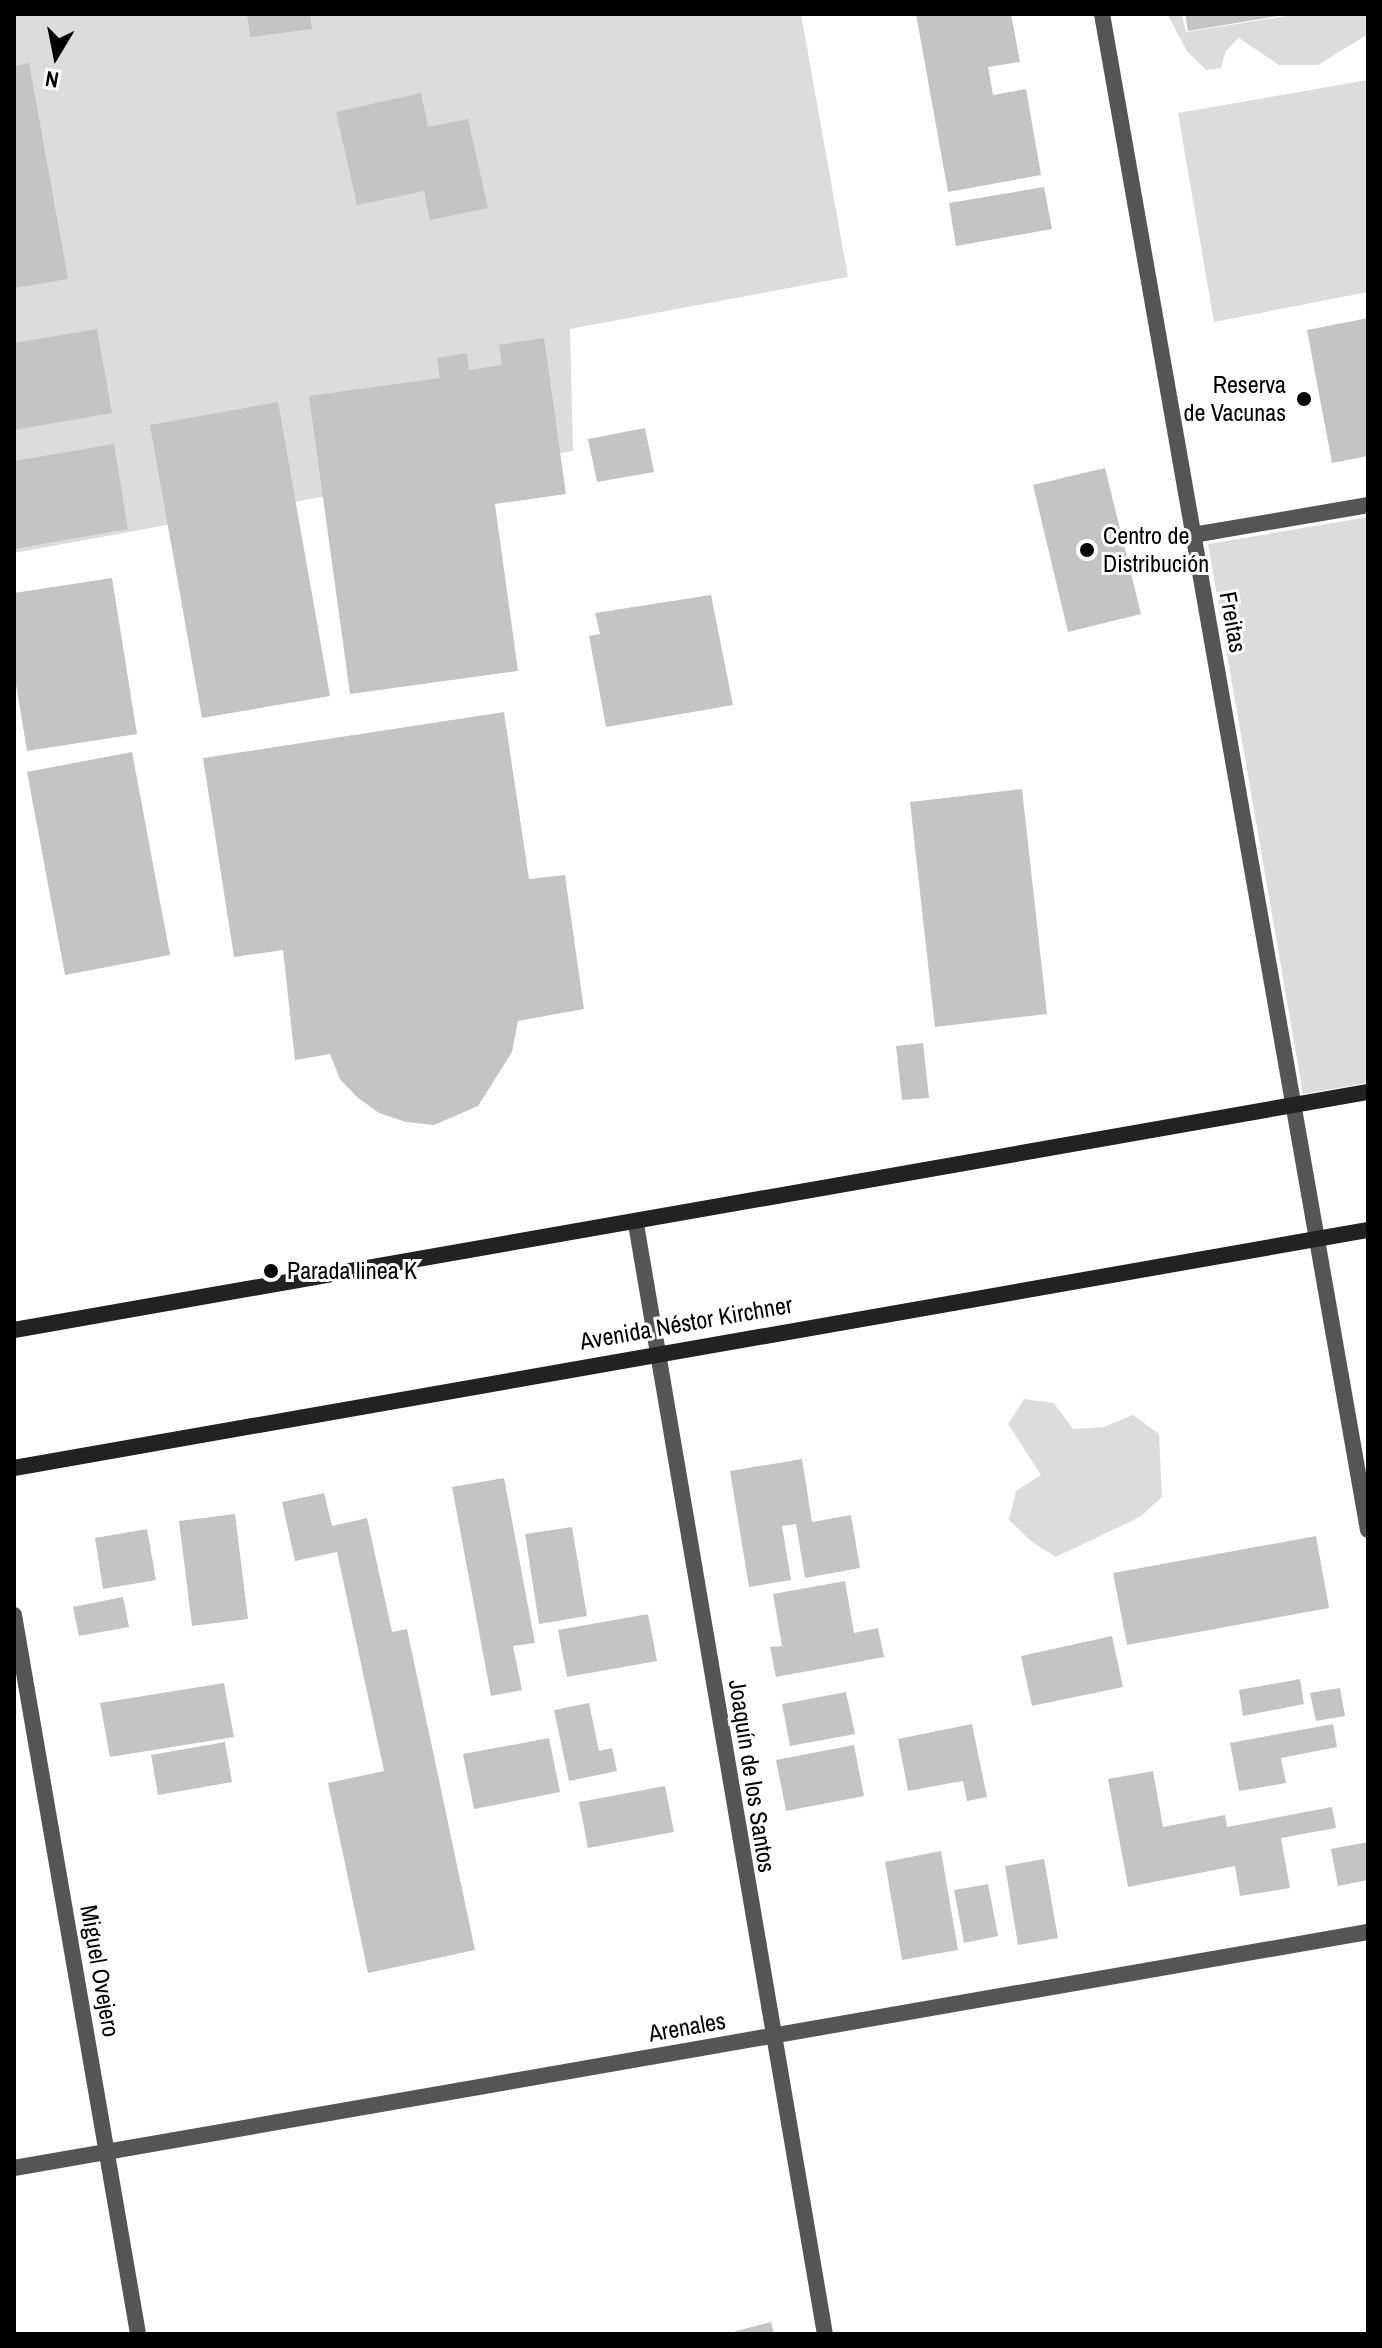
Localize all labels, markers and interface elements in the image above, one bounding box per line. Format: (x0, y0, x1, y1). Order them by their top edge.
north arrow (16, 16, 96, 96)
text: N (43, 64, 61, 96)
place label: Reserva de Vacunas (1183, 371, 1286, 427)
marker: Reserva de Vacunas (1293, 388, 1315, 410)
place label: Centro de Distribución (1103, 522, 1209, 578)
marker: Centro de Distribución (1078, 541, 1096, 559)
street label: Freitas (1214, 589, 1252, 655)
place label: Parada linea K (287, 1257, 417, 1285)
marker: Parada linea K (262, 1262, 280, 1280)
street label: Avenida Néstor Kirchner (578, 1290, 794, 1356)
street label: Joaquín de los Santos (723, 1678, 781, 1874)
street label: Miguel Ovejero (74, 1903, 126, 2039)
street label: Arenales (646, 2006, 728, 2048)

